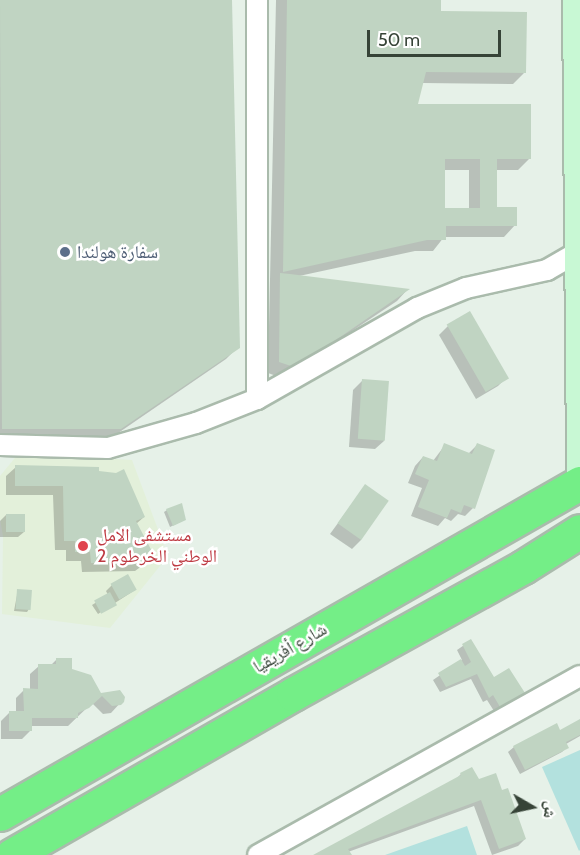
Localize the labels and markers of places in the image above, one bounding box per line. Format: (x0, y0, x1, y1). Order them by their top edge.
place label: سفارة هولندا (77, 241, 158, 263)
marker: سفارة هولندا (58, 245, 72, 259)
place label: مستشفى الامل الوطني الخرطوم 2 (97, 525, 217, 568)
marker: مستشفى الامل الوطني الخرطوم 2 (74, 537, 92, 555)

